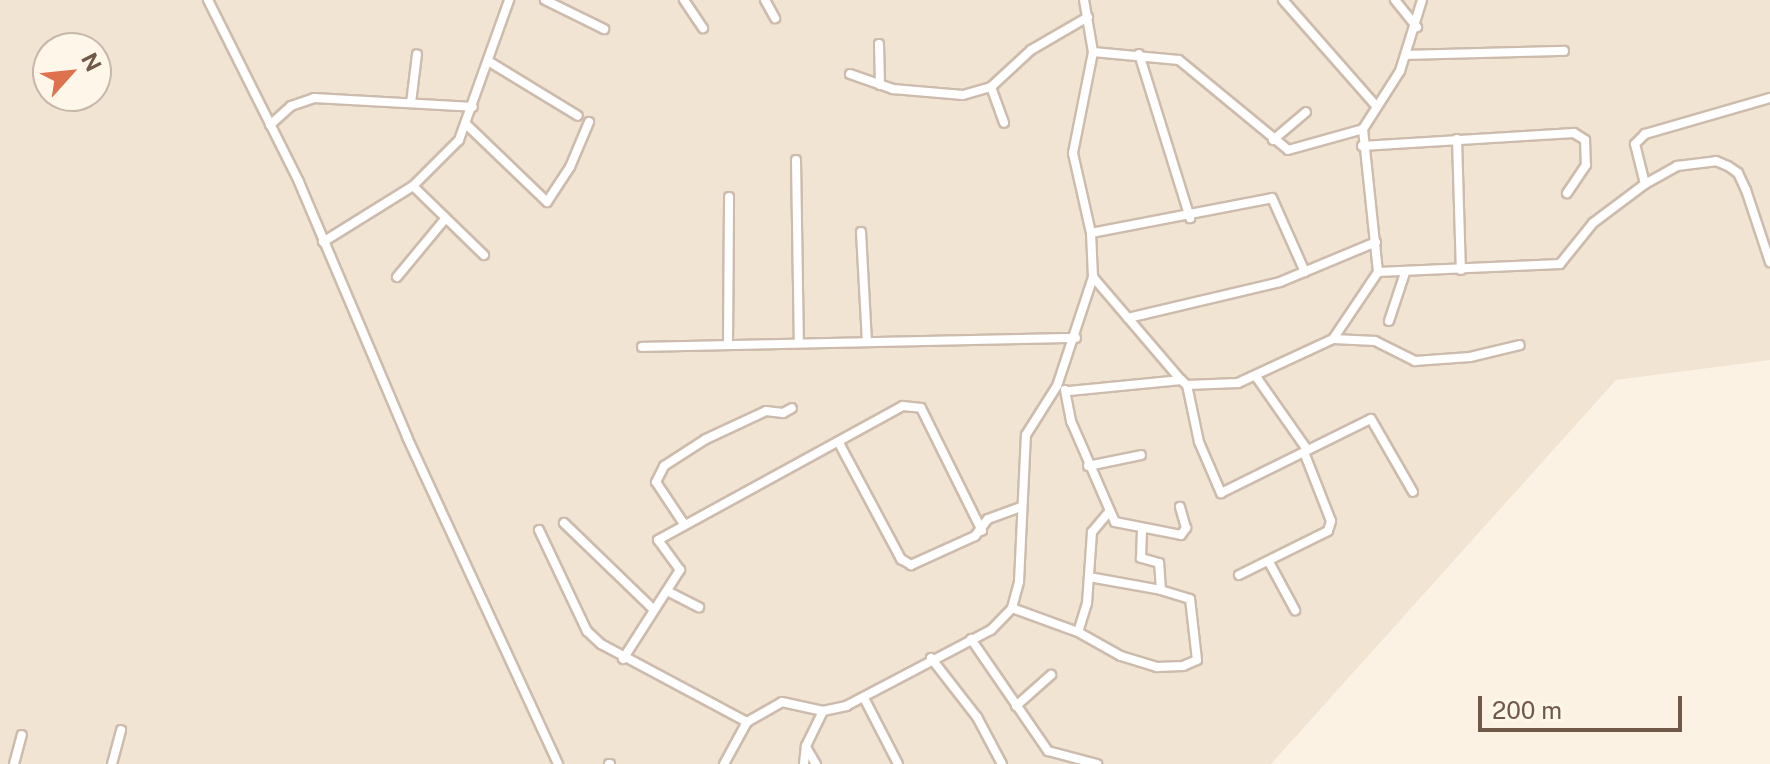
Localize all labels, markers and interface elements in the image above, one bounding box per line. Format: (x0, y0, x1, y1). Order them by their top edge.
north arrow (32, 32, 112, 112)
text: N (76, 48, 107, 76)
scale bar (1482, 680, 1686, 730)
text: 200 m (1492, 696, 1562, 724)

